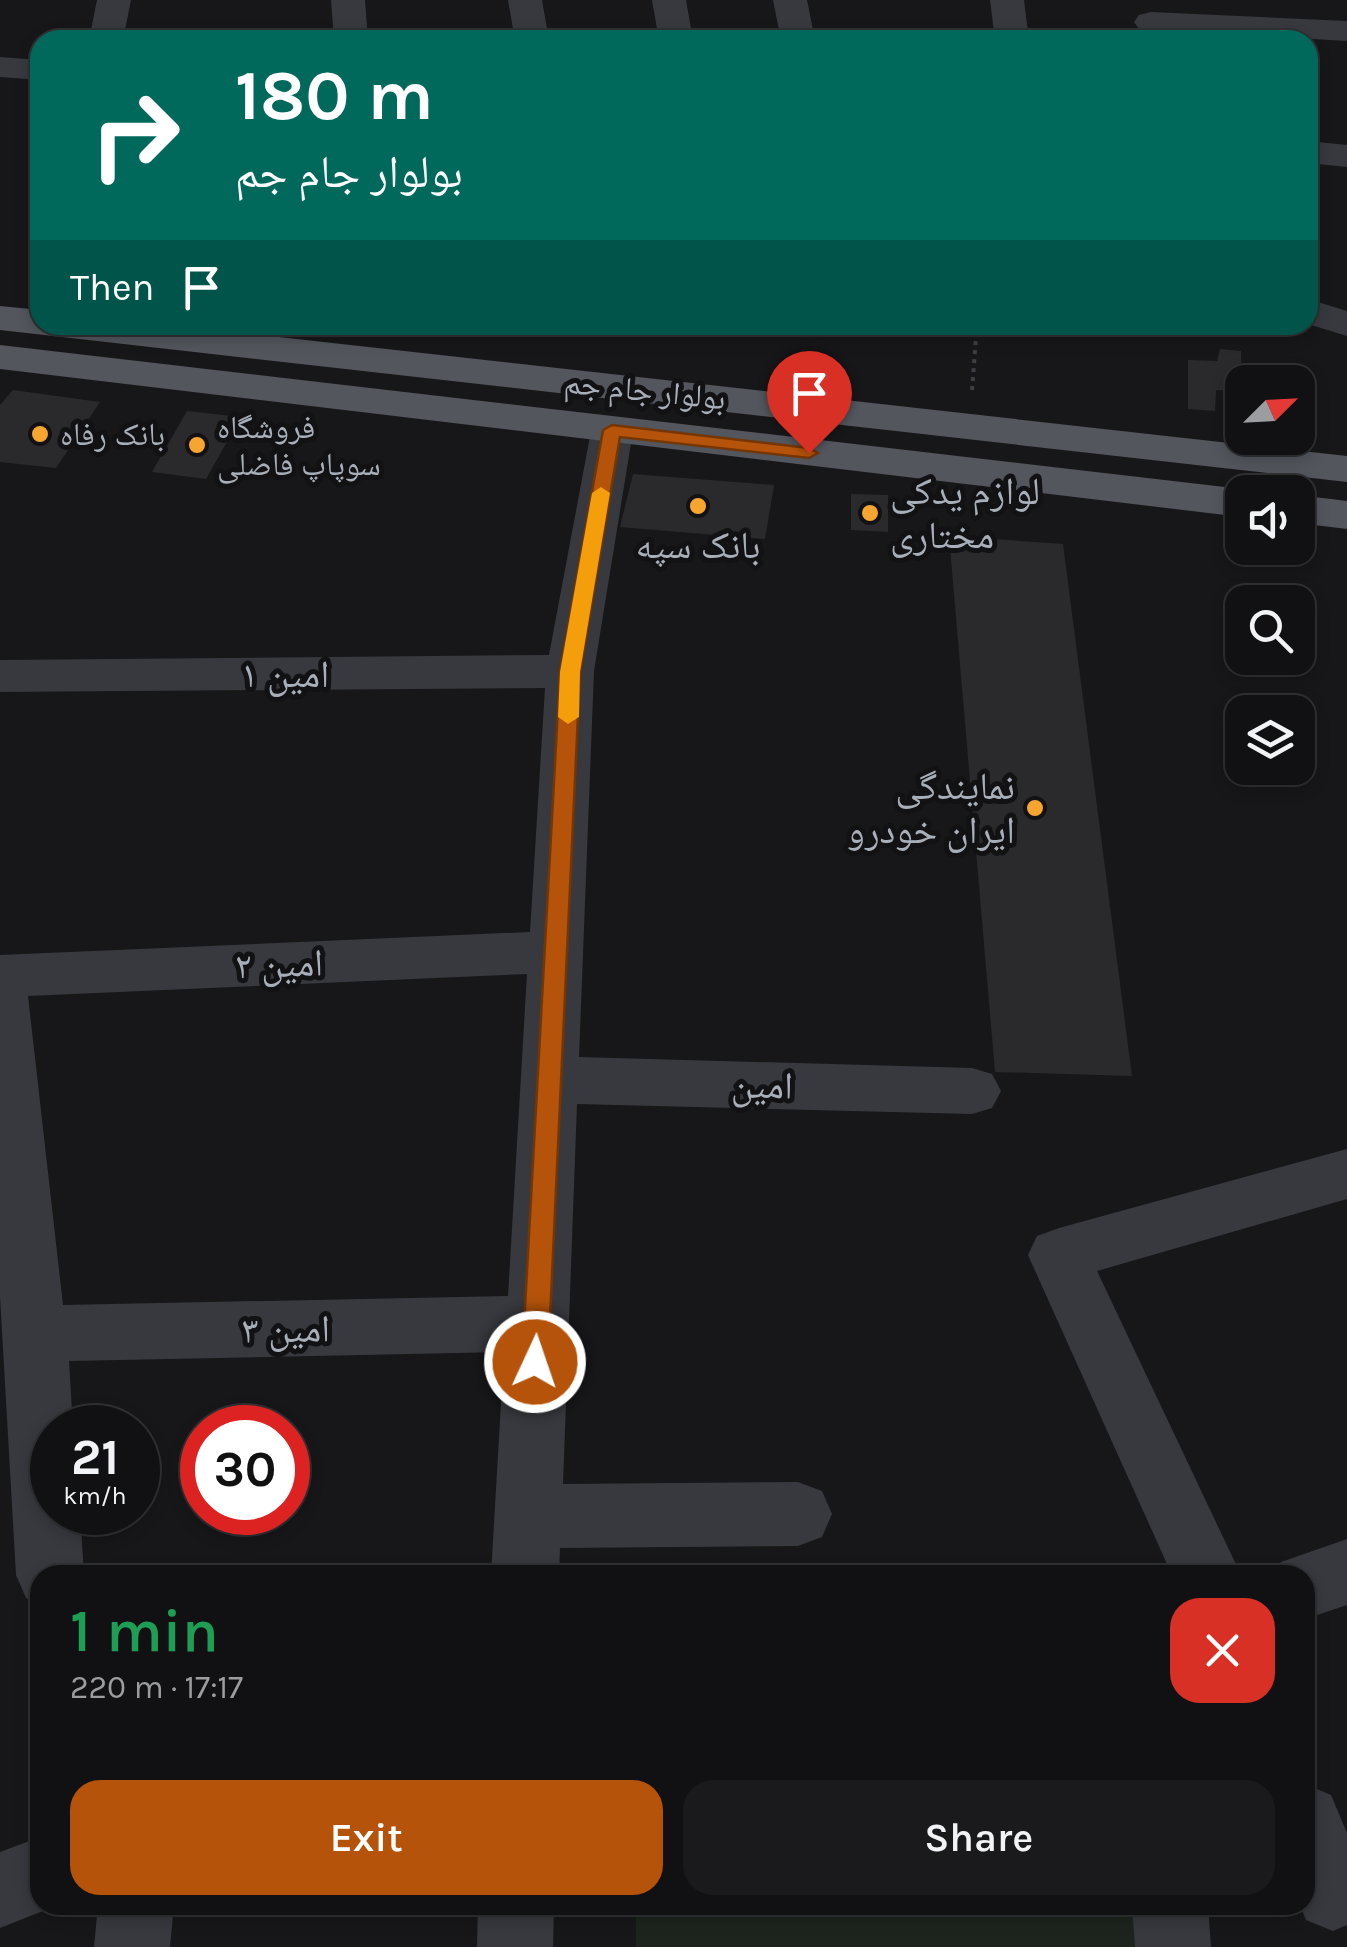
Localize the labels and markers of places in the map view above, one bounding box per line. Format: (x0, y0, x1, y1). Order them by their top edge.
pin (767, 351, 852, 454)
place label: فروشگاه سوپاپ فاضلی (217, 409, 381, 484)
place label: بانک رفاه (60, 416, 165, 453)
marker: بانک رفاه (29, 423, 51, 445)
marker: فروشگاه سوپاپ فاضلی (186, 434, 208, 456)
place label: لوازم یدکی مختاری (890, 469, 1040, 558)
marker: بانک سپه (687, 495, 709, 517)
marker: لوازم یدکی مختاری (859, 502, 881, 524)
place label: بانک سپه (636, 523, 760, 568)
place label: نمایندگی ایران خودرو (847, 764, 1015, 853)
marker: نمایندگی ایران خودرو (1024, 797, 1046, 819)

